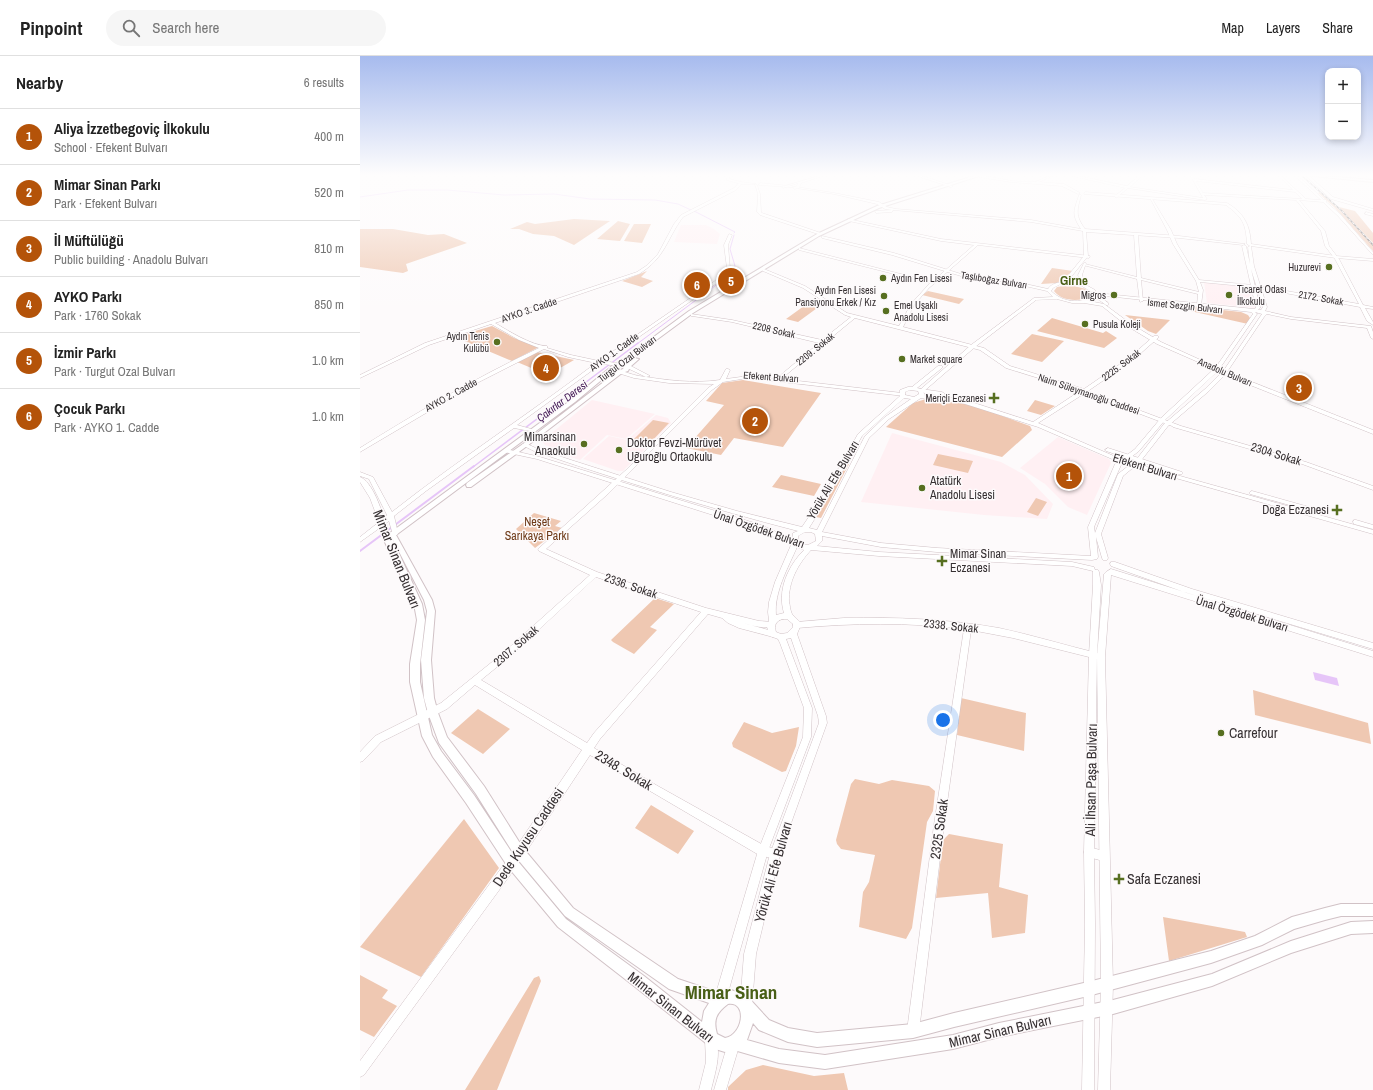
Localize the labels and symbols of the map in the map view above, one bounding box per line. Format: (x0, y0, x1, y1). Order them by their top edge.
place label: Huzurevi (1288, 261, 1321, 274)
marker: Huzurevi (1324, 262, 1334, 272)
pin: 5 (718, 266, 744, 296)
street label: Taşlıboğaz Bulvarı (960, 268, 1028, 292)
pin: 6 (684, 270, 710, 300)
place label: Aydın Fen Lisesi (890, 272, 952, 285)
district label: Girne (1060, 272, 1088, 289)
marker: Aydın Fen Lisesi (878, 273, 888, 283)
place label: Ticaret Odası İlkokulu (1237, 283, 1287, 308)
place label: Aydın Fen Lisesi Pansiyonu Erkek / Kız (795, 284, 876, 309)
street label: 2172. Sokak (1297, 288, 1345, 309)
place label: Migros (1081, 289, 1106, 302)
marker: Migros (1109, 290, 1119, 300)
marker: Ticaret Odası İlkokulu (1224, 290, 1234, 300)
marker: Aydın Fen Lisesi Pansiyonu Erkek / Kız (879, 291, 889, 301)
street label: AYKO 3. Cadde (499, 294, 559, 326)
street label: İsmet Sezgin Bulvarı (1147, 296, 1223, 316)
place label: Emel Uşaklı Anadolu Lisesi (893, 299, 948, 324)
marker: Emel Uşaklı Anadolu Lisesi (881, 306, 891, 316)
place label: Pusula Koleji (1093, 318, 1141, 331)
street label: 2208 Sokak (751, 319, 797, 341)
marker: Pusula Koleji (1080, 319, 1090, 329)
street label: 2209. Sokak (793, 329, 838, 368)
place label: Aydın Tenis Kulübü (445, 330, 489, 355)
street label: AYKO 1. Cadde (586, 330, 642, 375)
street label: Turgut Ozal Bulvarı (595, 333, 659, 385)
marker: Aydın Tenis Kulübü (492, 337, 502, 347)
street label: 2225. Sokak (1099, 346, 1144, 384)
pin: 4 (533, 353, 559, 383)
place label: Market square (910, 353, 963, 366)
marker: Market square (897, 354, 907, 364)
street label: Anadolu Bulvarı (1195, 354, 1254, 389)
street label: Efekent Bulvarı (743, 369, 799, 385)
street label: Naim Süleymanoğlu Caddesi (1036, 370, 1142, 418)
pin: 3 (1286, 373, 1312, 403)
street label: AYKO 2. Cadde (422, 375, 480, 415)
water label: Çakırlar Deresi (534, 377, 591, 425)
place label: Meriçli Eczanesi (925, 392, 986, 405)
marker: Meriçli Eczanesi (989, 393, 999, 403)
pin: 2 (742, 406, 768, 436)
place label: Mimarsinan Anaokulu (524, 429, 576, 459)
place label: Doktor Fevzi-Mürüvet Uğuroğlu Ortaokulu (627, 435, 721, 465)
street label: Yörük Ali Efe Bulvarı (803, 438, 863, 522)
marker: Mimarsinan Anaokulu (579, 439, 589, 449)
street label: 2304 Sokak (1249, 439, 1303, 469)
marker: Doktor Fevzi-Mürüvet Uğuroğlu Ortaokulu (614, 445, 624, 455)
street label: Efekent Bulvarı (1111, 450, 1179, 484)
pin: 1 (1056, 461, 1082, 491)
place label: Atatürk Anadolu Lisesi (929, 473, 995, 503)
marker: Atatürk Anadolu Lisesi (917, 483, 927, 493)
place label: Doğa Eczanesi (1262, 502, 1329, 518)
street label: Ünal Özgödek Bulvarı (711, 505, 807, 552)
marker: Doğa Eczanesi (1332, 505, 1342, 515)
street label: Mimar Sinan Bulvarı (369, 507, 425, 611)
park label: Neşet Sarıkaya Parkı (505, 514, 569, 544)
place label: Mimar Sinan Eczanesi (950, 546, 1006, 576)
marker: Mimar Sinan Eczanesi (937, 556, 947, 566)
street label: 2336. Sokak (603, 570, 660, 602)
street label: Ünal Özgödek Bulvarı (1194, 591, 1290, 636)
street label: 2338. Sokak (923, 615, 979, 637)
street label: 2307. Sokak (490, 622, 542, 670)
your location (933, 710, 953, 730)
street label: Ali İhsan Paşa Bulvarı (1081, 723, 1101, 838)
place label: Carrefour (1229, 724, 1278, 742)
marker: Carrefour (1216, 728, 1226, 738)
street label: 2348. Sokak (592, 746, 656, 794)
street label: Dede Kuyusu Caddesi (488, 784, 568, 890)
street label: 2325 Sokak (926, 797, 952, 860)
street label: Yörük Ali Efe Bulvarı (750, 819, 796, 925)
place label: Safa Eczanesi (1127, 870, 1201, 888)
marker: Safa Eczanesi (1114, 874, 1124, 884)
street label: Mimar Sinan Bulvarı (624, 968, 718, 1046)
district label: Mimar Sinan (685, 979, 777, 1005)
street label: Mimar Sinan Bulvarı (947, 1010, 1053, 1052)

